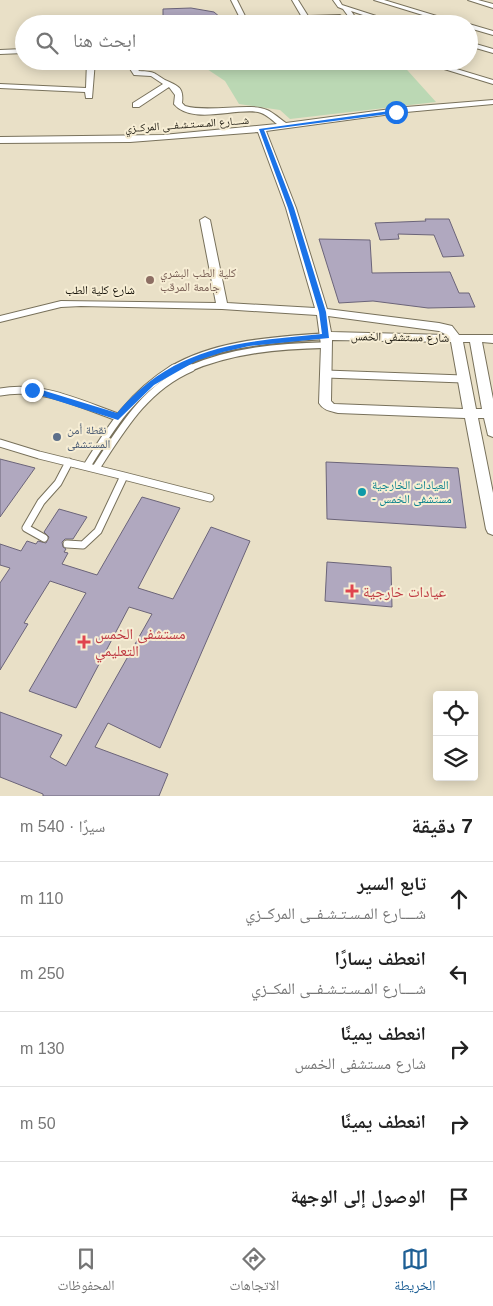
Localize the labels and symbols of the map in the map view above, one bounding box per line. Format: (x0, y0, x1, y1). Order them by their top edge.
route start (385, 101, 408, 124)
street label: شــــارع المـسـتـشـفــى المركــزي (125, 114, 250, 137)
place label: كلية الطب البشري جامعة المرقب (160, 266, 236, 294)
marker: كلية الطب البشري جامعة المرقب (144, 274, 156, 286)
street label: شارع كلية الطب (65, 283, 135, 298)
street label: شارع مستشفى الخمس (351, 329, 450, 346)
route end (21, 379, 44, 402)
place label: نقطة أمن المستشفى (67, 423, 111, 451)
marker: نقطة أمن المستشفى (51, 431, 63, 443)
place label: العيادات الخارجية - مستشفى الخمس (372, 478, 452, 506)
marker: العيادات الخارجية - مستشفى الخمس (356, 486, 368, 498)
place label: عيادات خارجية (363, 583, 447, 601)
marker: عيادات خارجية (345, 584, 359, 598)
place label: مستشفى الخمس التعليمي (95, 625, 186, 662)
marker: مستشفى الخمس التعليمي (77, 635, 91, 649)

